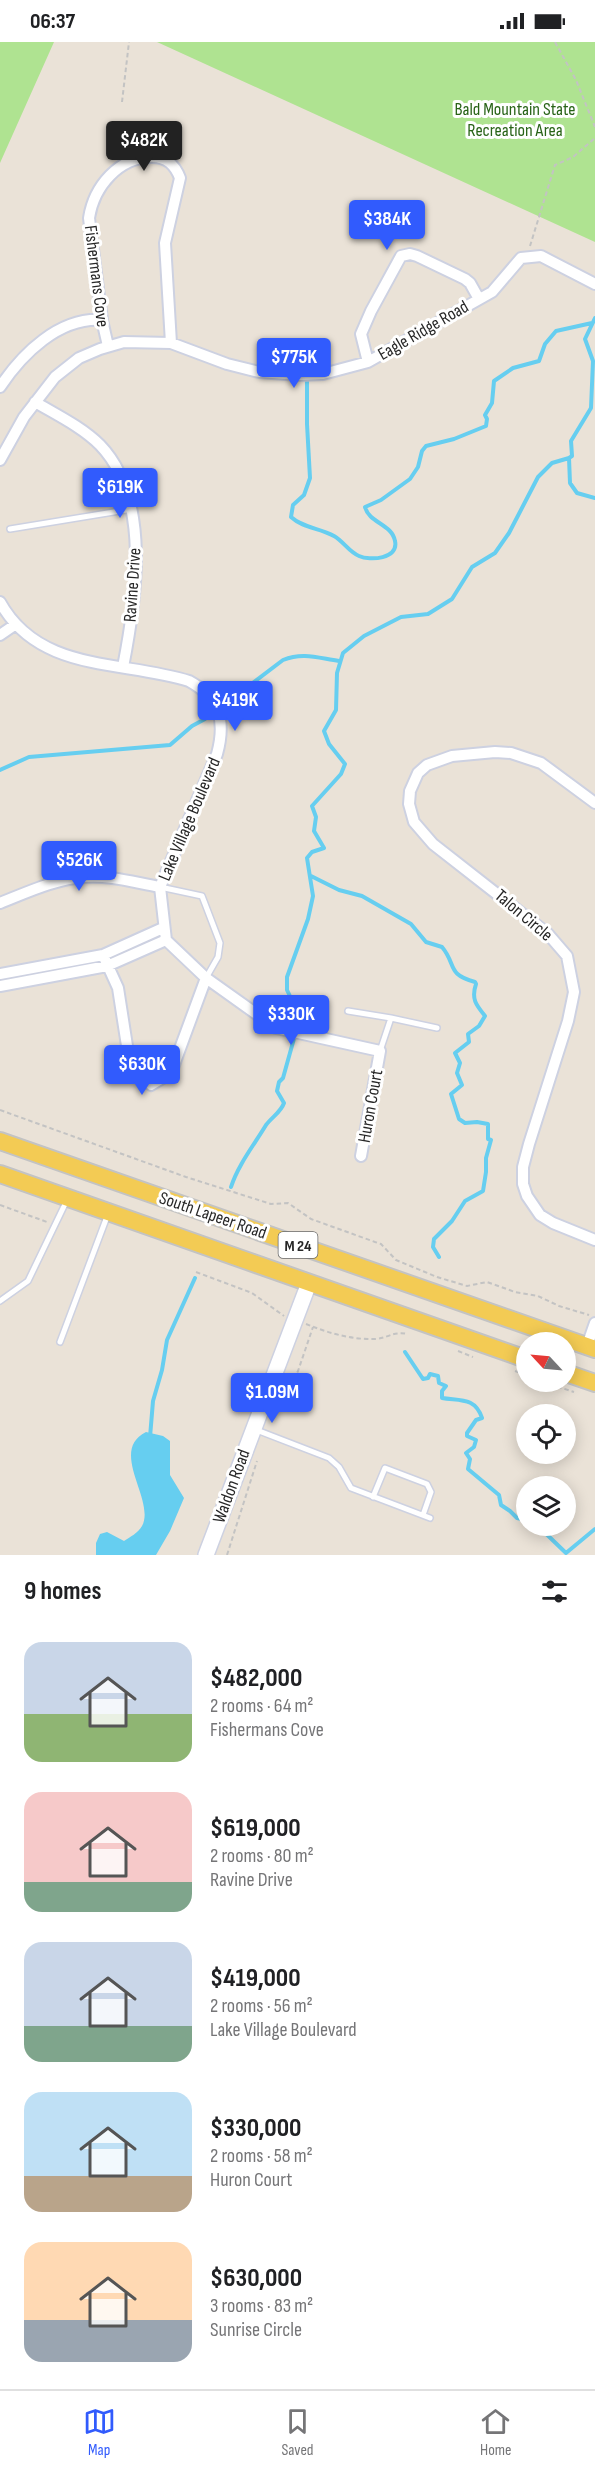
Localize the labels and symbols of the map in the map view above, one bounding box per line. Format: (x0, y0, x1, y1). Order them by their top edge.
park label: Bald Mountain State Recreation Area (454, 99, 576, 141)
pin: $482K (102, 121, 186, 172)
pin: $384K (345, 200, 429, 251)
street label: Fishermans Cove (80, 224, 113, 328)
street label: Eagle Ridge Road (374, 296, 472, 365)
pin: $775K (252, 338, 336, 389)
pin: $619K (78, 468, 162, 519)
street label: Ravine Drive (119, 547, 146, 623)
pin: $419K (193, 681, 277, 732)
street label: Lake Village Boulevard (154, 754, 225, 884)
pin: $526K (37, 841, 121, 892)
street label: Talon Circle (490, 885, 557, 946)
pin: $330K (249, 995, 333, 1046)
pin: $630K (100, 1045, 184, 1096)
street label: Huron Court (354, 1067, 387, 1144)
street label: South Lapeer Road (156, 1187, 269, 1244)
road number: M 24 (278, 1232, 318, 1258)
north arrow (516, 1332, 576, 1392)
pin: $1.09M (223, 1373, 321, 1424)
street label: Waldon Road (208, 1446, 255, 1526)

